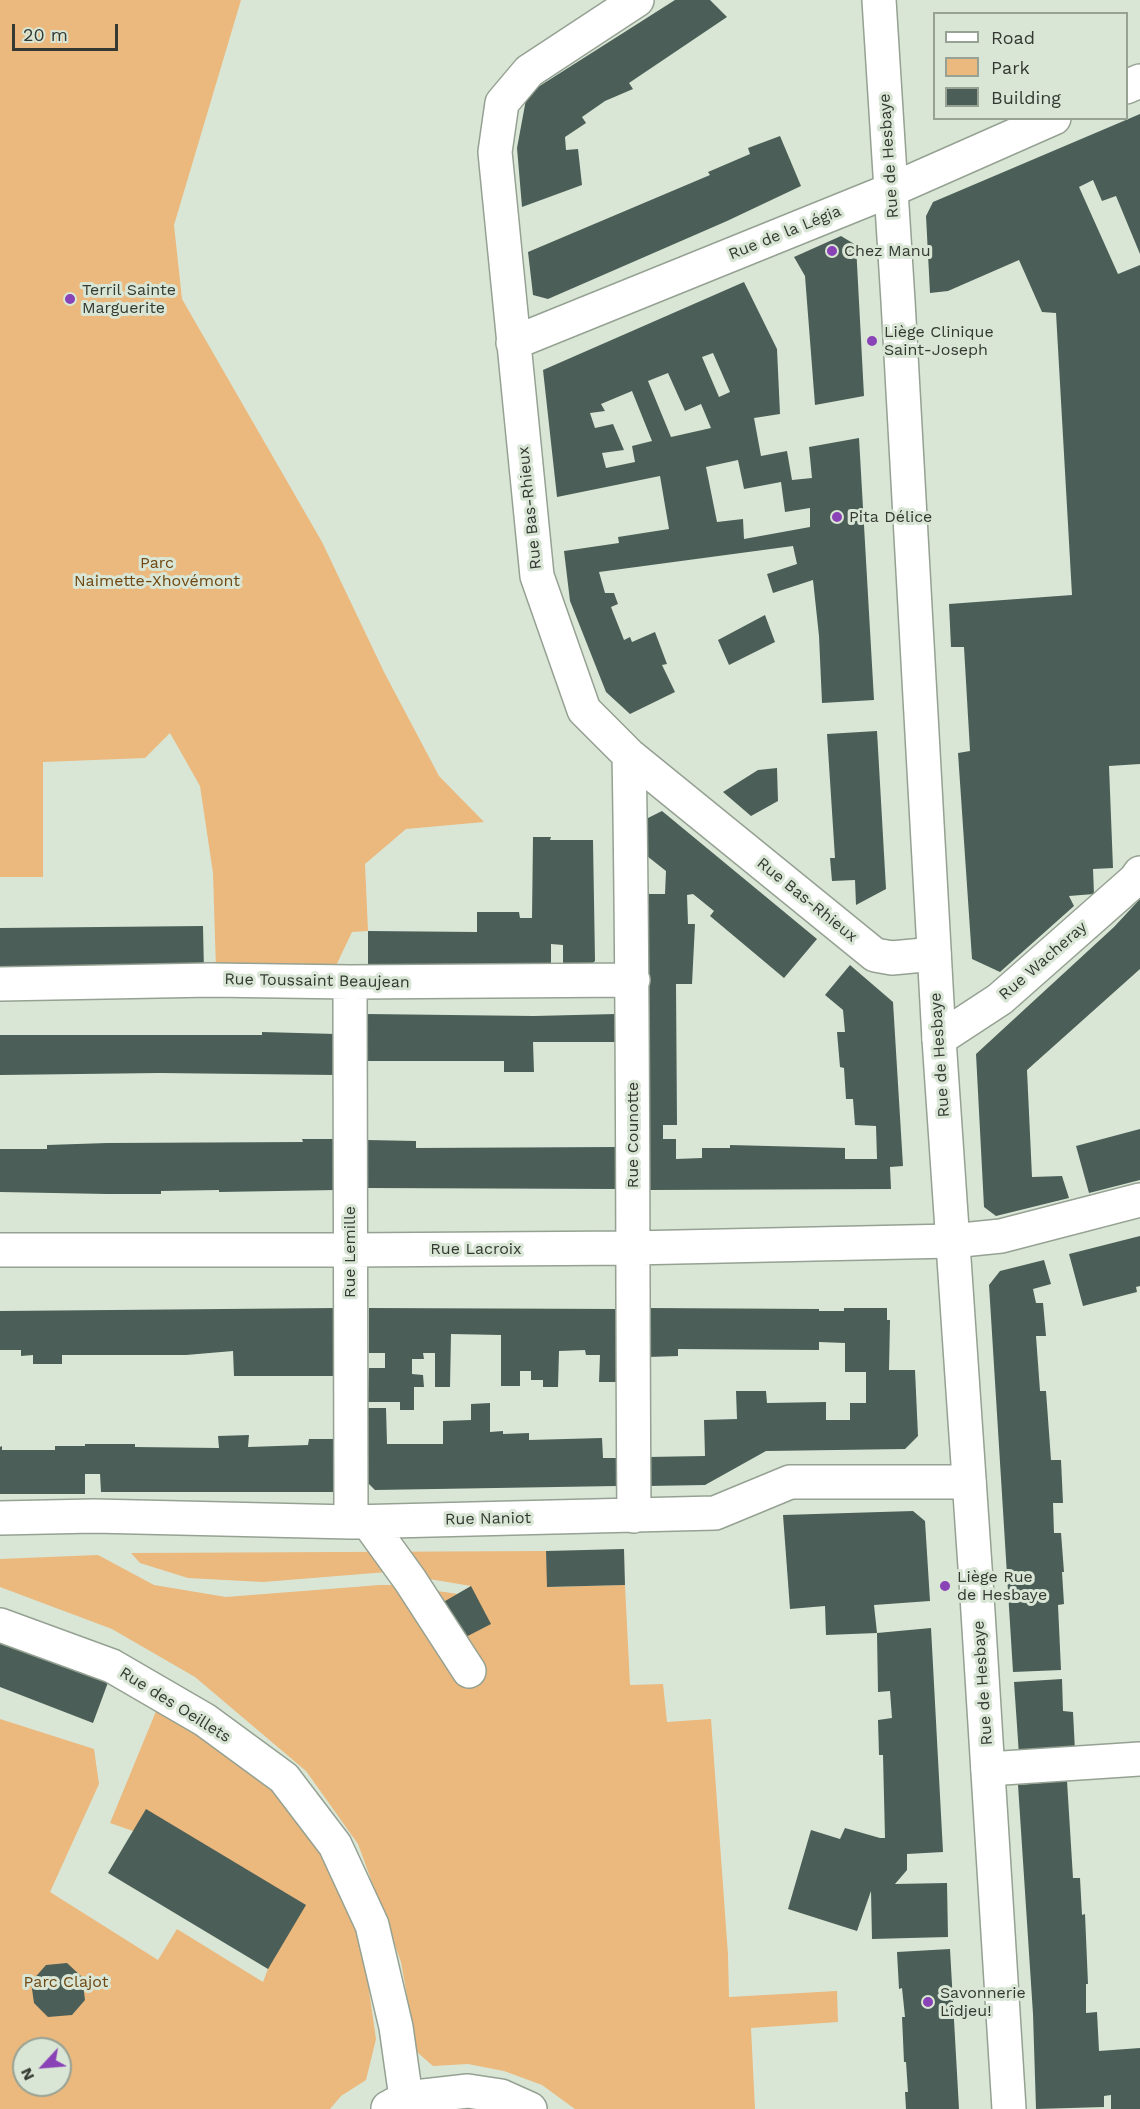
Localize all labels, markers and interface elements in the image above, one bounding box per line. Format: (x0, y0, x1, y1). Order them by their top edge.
scale bar (15, 12, 122, 50)
legend (933, 12, 1128, 120)
text: 20 m (23, 24, 68, 45)
text: Road (991, 27, 1035, 48)
text: Park (991, 57, 1030, 78)
text: Building (991, 87, 1061, 108)
street label: Rue de Hesbaye (875, 93, 903, 219)
street label: Rue de la Légia (726, 202, 844, 264)
place label: Chez Manu (844, 241, 931, 261)
marker: Chez Manu (825, 244, 839, 258)
place label: Terril Sainte Marguerite (82, 280, 176, 318)
marker: Terril Sainte Marguerite (63, 292, 77, 306)
place label: Liège Clinique Saint-Joseph (884, 322, 994, 360)
marker: Liège Clinique Saint-Joseph (865, 334, 879, 348)
street label: Rue Bas-Rhieux (514, 446, 546, 570)
place label: Pita Délice (849, 507, 932, 527)
marker: Pita Délice (830, 510, 844, 524)
park label: Parc Naimette-Xhovémont (74, 553, 240, 591)
street label: Rue Bas-Rhieux (753, 854, 861, 946)
street label: Rue Wacheray (995, 918, 1091, 1004)
street label: Rue Toussaint Beaujean (224, 970, 410, 992)
street label: Rue de Hesbaye (926, 992, 954, 1118)
street label: Rue Counotte (623, 1082, 643, 1188)
street label: Rue Lemille (340, 1206, 360, 1298)
street label: Rue Lacroix (430, 1239, 522, 1259)
street label: Rue Naniot (445, 1509, 531, 1529)
place label: Liège Rue de Hesbaye (957, 1567, 1047, 1605)
marker: Liège Rue de Hesbaye (938, 1579, 952, 1593)
street label: Rue de Hesbaye (969, 1620, 997, 1746)
street label: Rue des Oeillets (116, 1663, 234, 1747)
park label: Parc Clajot (24, 1972, 108, 1992)
place label: Savonnerie Lîdjeu! (940, 1983, 1026, 2021)
marker: Savonnerie Lîdjeu! (921, 1995, 935, 2009)
north arrow (12, 2037, 72, 2097)
text: N (16, 2065, 38, 2084)

